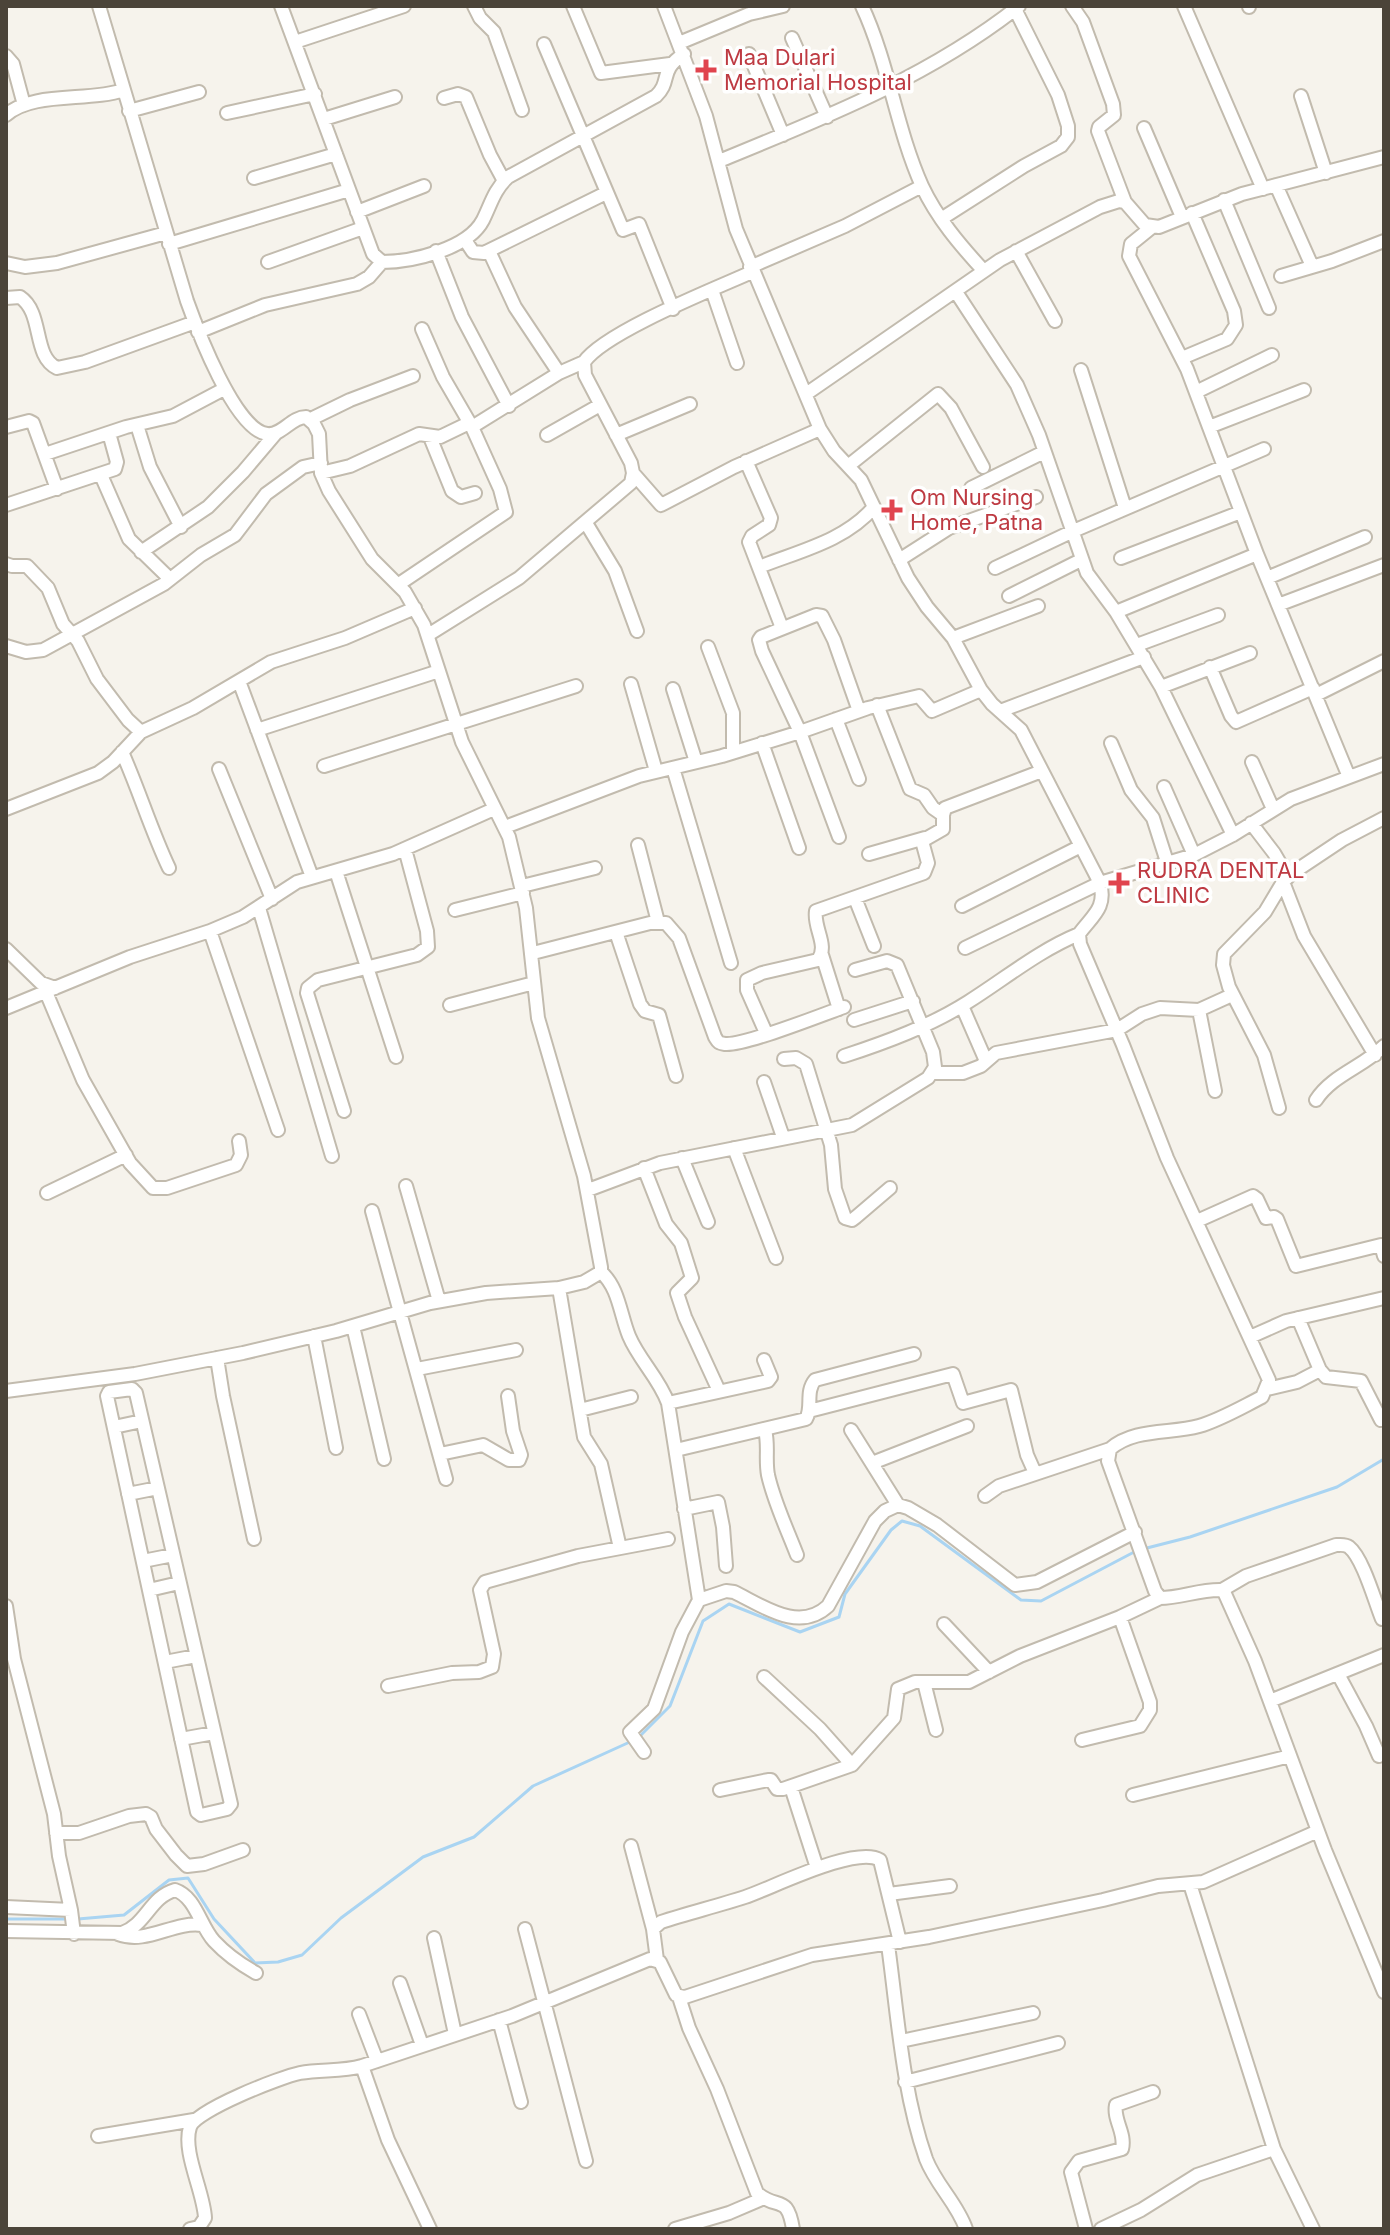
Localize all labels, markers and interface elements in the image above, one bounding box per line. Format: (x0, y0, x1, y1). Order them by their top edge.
place label: Maa Dulari Memorial Hospital (724, 44, 912, 95)
marker: Maa Dulari Memorial Hospital (695, 59, 717, 81)
place label: Om Nursing Home, Patna (910, 484, 1043, 535)
marker: Om Nursing Home, Patna (881, 499, 903, 521)
place label: RUDRA DENTAL CLINIC (1137, 857, 1305, 908)
marker: RUDRA DENTAL CLINIC (1108, 872, 1130, 894)

